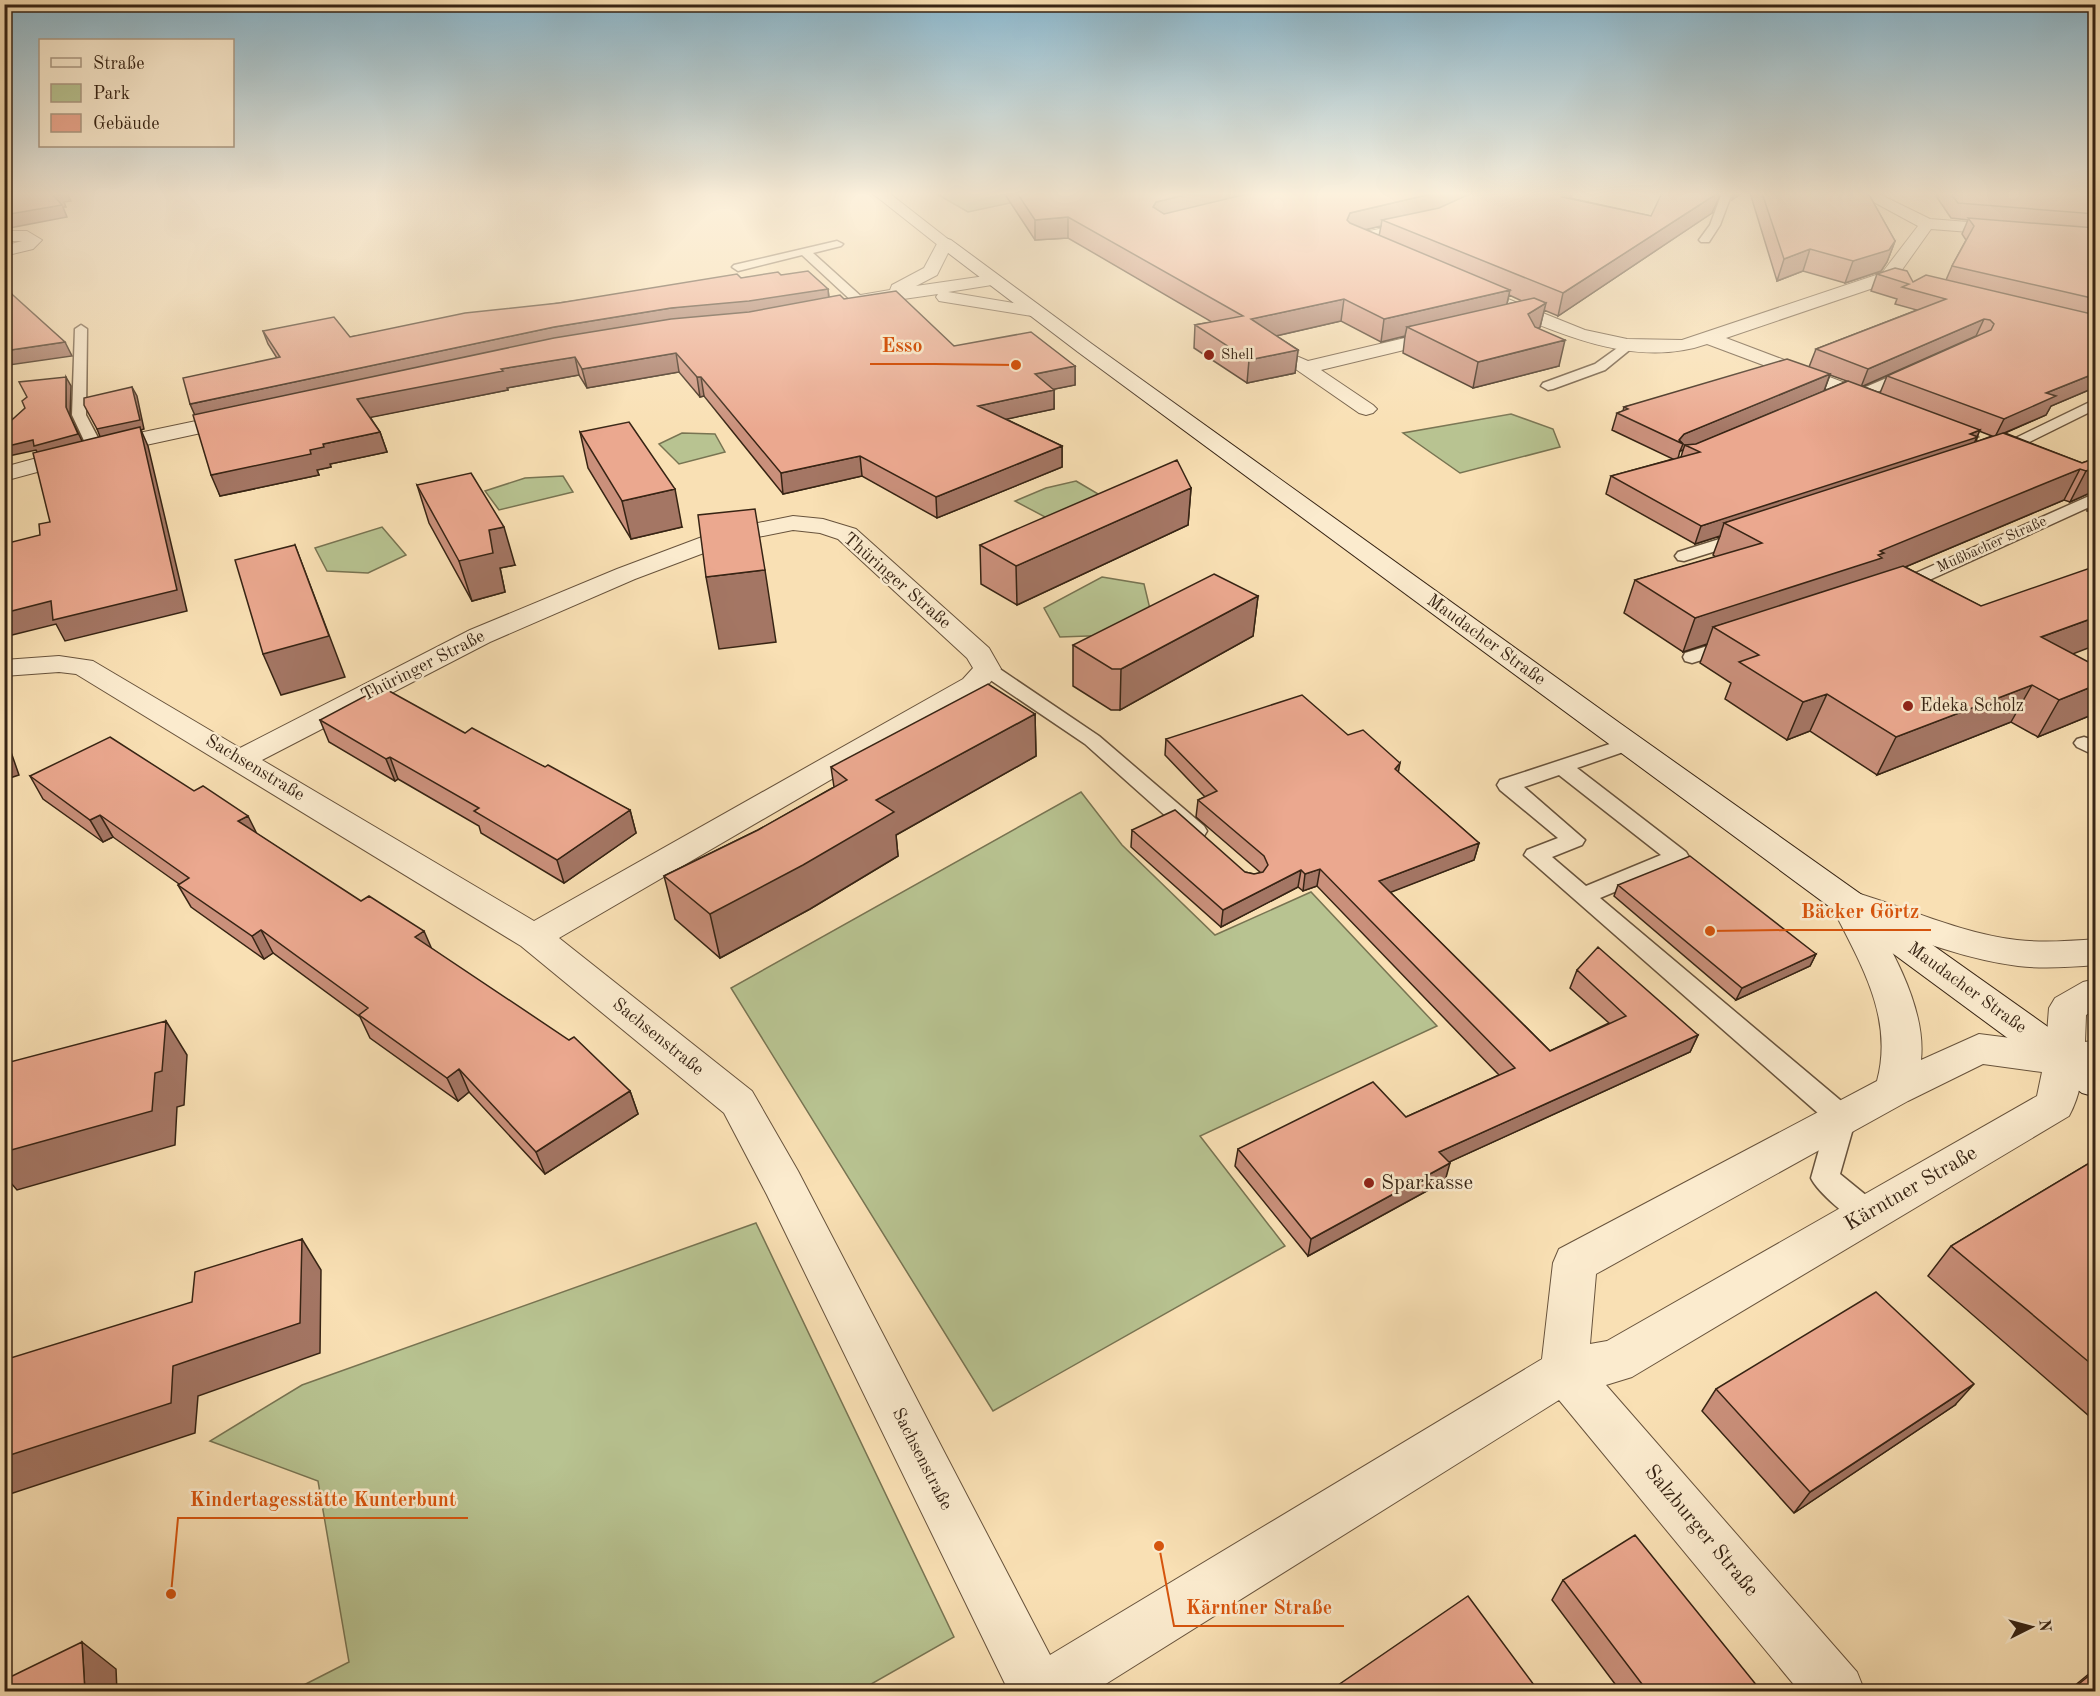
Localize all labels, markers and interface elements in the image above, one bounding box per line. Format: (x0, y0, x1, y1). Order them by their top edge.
legend (39, 39, 234, 147)
text: Straße (93, 55, 144, 73)
text: Park (93, 85, 130, 103)
text: Gebäude (93, 115, 160, 133)
callout: Esso (870, 326, 935, 364)
text: Esso (881, 337, 923, 357)
marker: Shell (1202, 348, 1216, 362)
place label: Shell (1221, 348, 1253, 363)
street label: Mußbacher Straße (1935, 514, 2049, 576)
street label: Thüringer Straße (840, 530, 954, 632)
street label: Maudacher Straße (1423, 591, 1549, 689)
street label: Thüringer Straße (358, 627, 488, 705)
place label: Edeka Scholz (1920, 697, 2024, 715)
marker: Edeka Scholz (1901, 699, 1915, 713)
street label: Sachsenstraße (203, 732, 307, 804)
callout: Bäcker Görtz (1788, 892, 1931, 930)
text: Bäcker Görtz (1801, 903, 1919, 923)
street label: Maudacher Straße (1904, 939, 2030, 1037)
street label: Sachsenstraße (609, 995, 707, 1079)
street label: Kärntner Straße (1841, 1143, 1981, 1235)
place label: Sparkasse (1381, 1173, 1473, 1194)
marker: Sparkasse (1362, 1176, 1376, 1190)
street label: Sachsenstraße (889, 1405, 955, 1513)
street label: Salzburger Straße (1640, 1461, 1762, 1601)
callout: Kindertagesstätte Kunterbunt (178, 1480, 468, 1518)
text: Kindertagesstätte Kunterbunt (190, 1491, 456, 1511)
callout: Kärntner Straße (1174, 1588, 1344, 1626)
north arrow (2001, 1597, 2061, 1657)
text: Kärntner Straße (1186, 1599, 1332, 1619)
text: N (2035, 1619, 2053, 1633)

